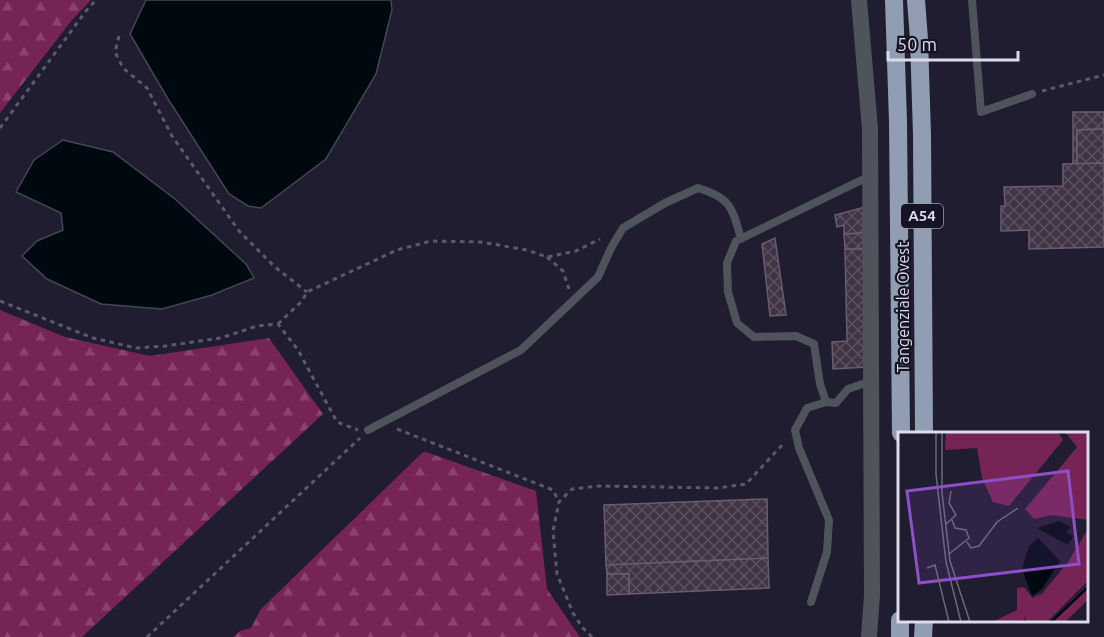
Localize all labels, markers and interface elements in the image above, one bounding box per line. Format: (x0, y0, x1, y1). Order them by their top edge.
scale bar (888, 24, 1018, 62)
text: 50 m (897, 34, 937, 54)
road number: A54 (901, 204, 943, 228)
street label: Tangenziale Ovest (894, 241, 912, 373)
inset map (898, 432, 1089, 622)

